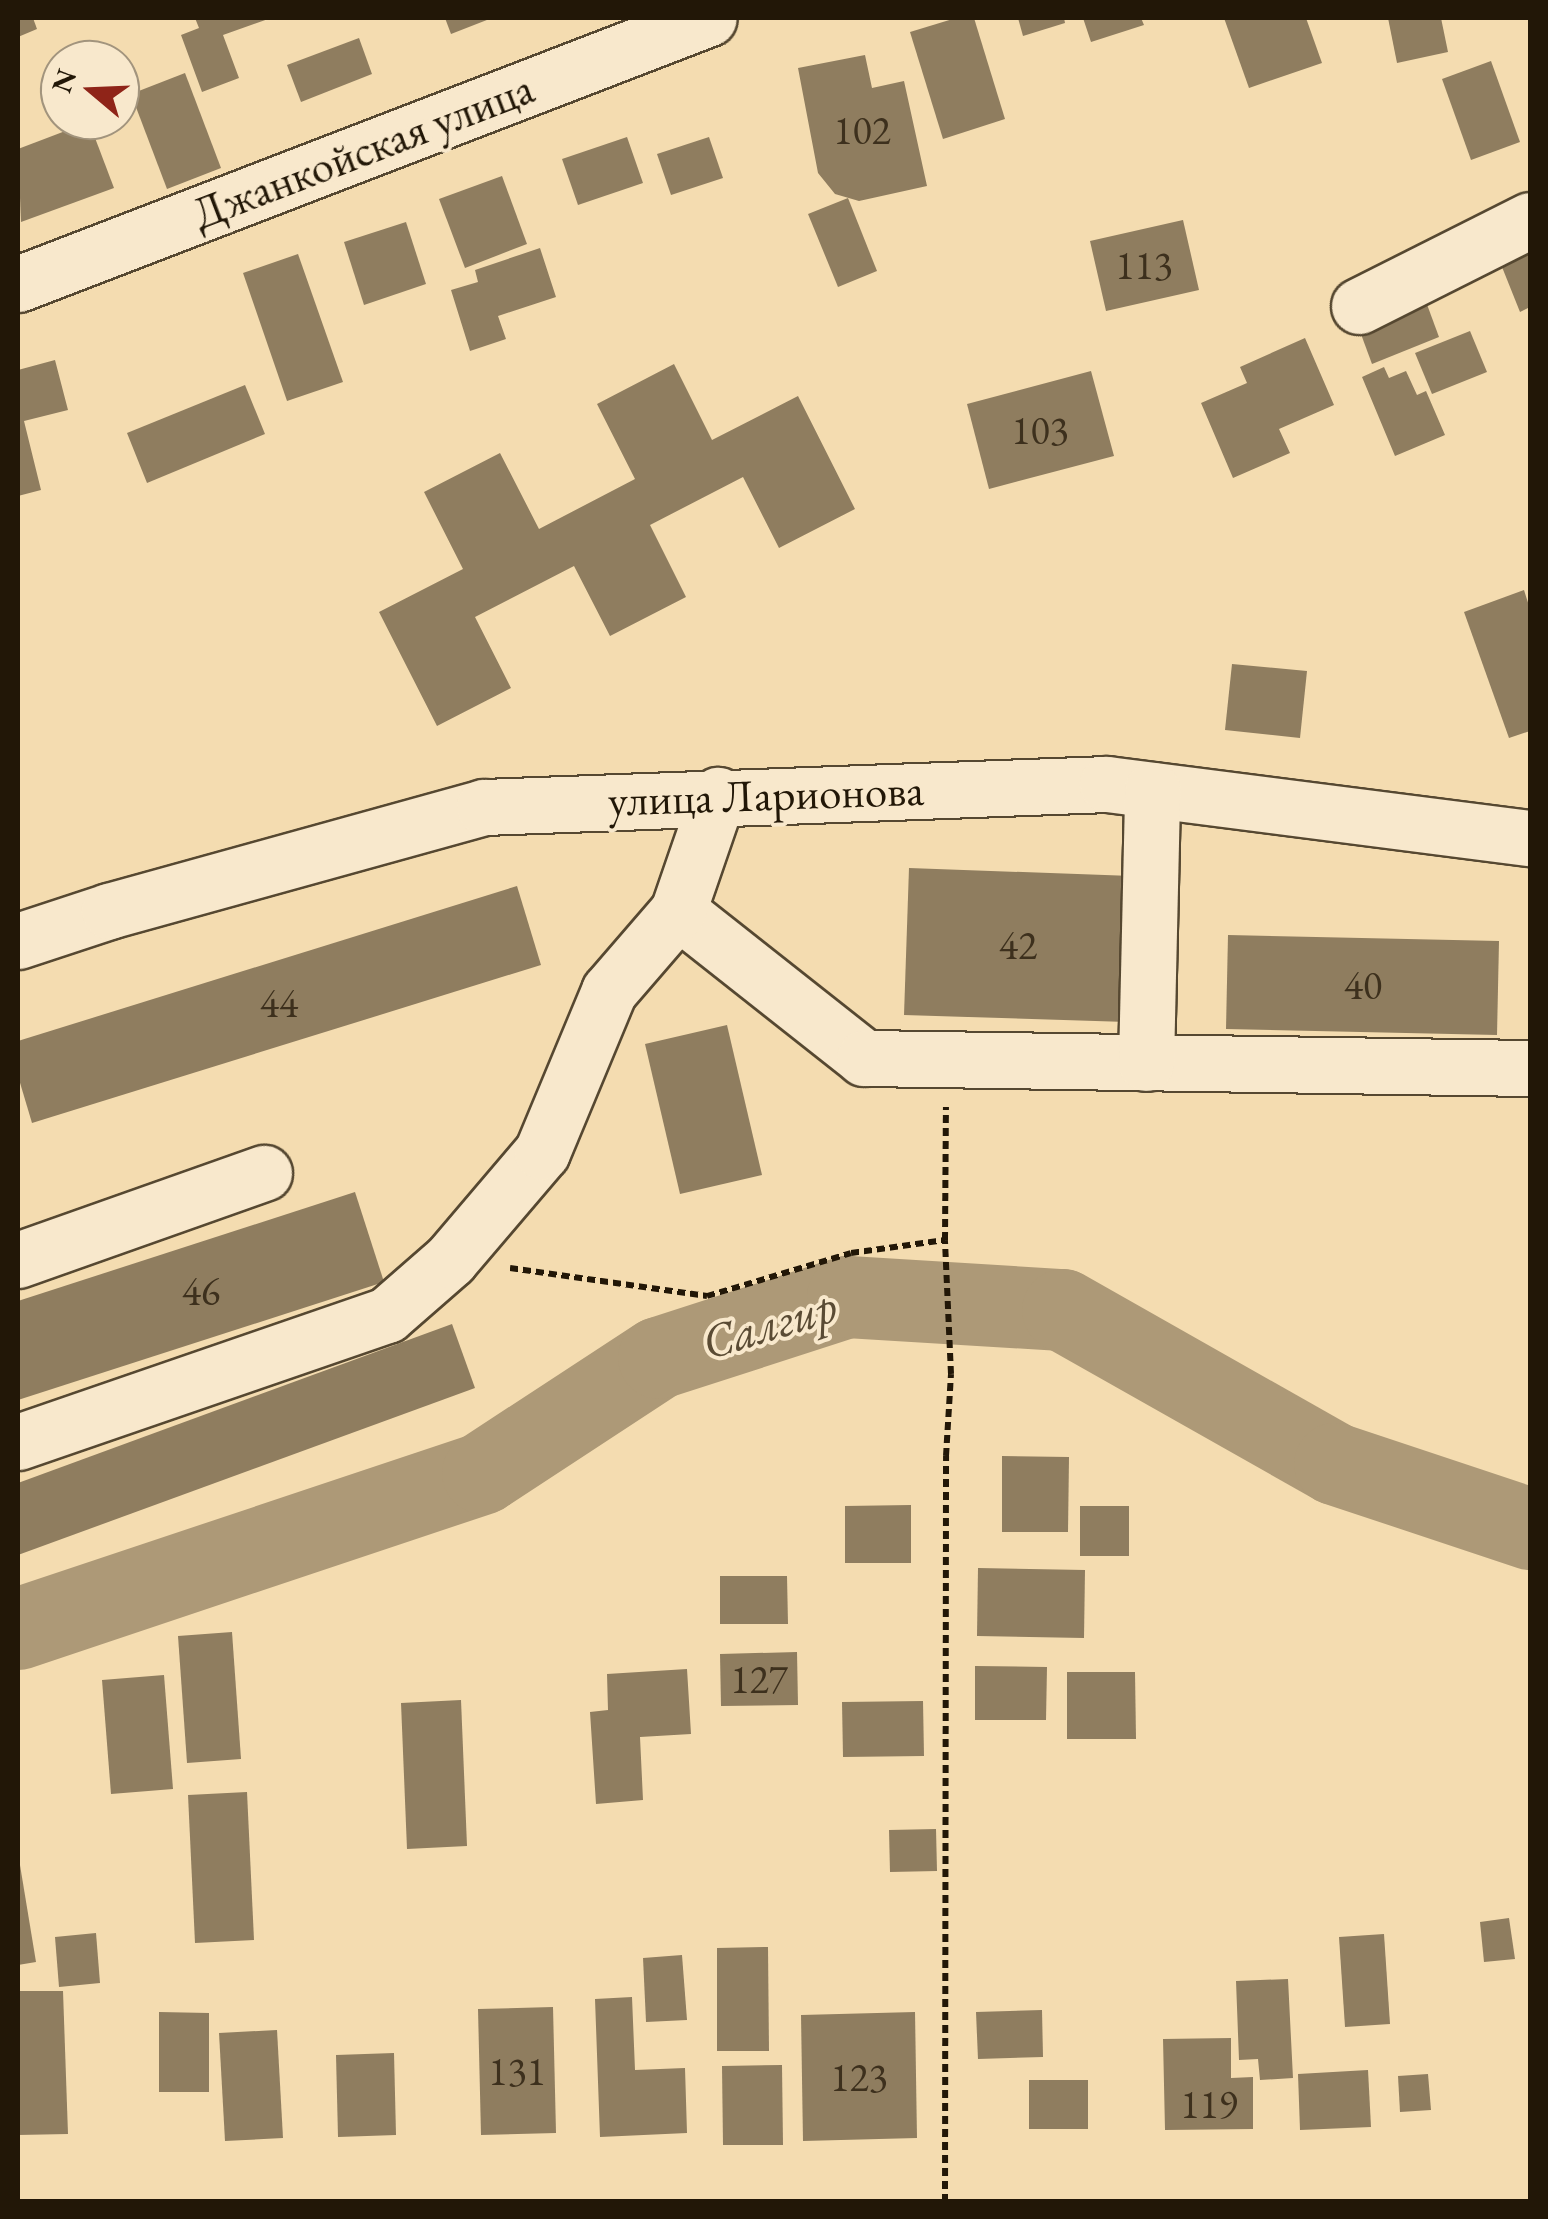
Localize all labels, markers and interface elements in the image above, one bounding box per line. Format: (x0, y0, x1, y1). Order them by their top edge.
north arrow (40, 40, 140, 140)
street label: Джанкойская улица (185, 61, 541, 241)
text: N (43, 64, 84, 97)
house number: 102 (833, 106, 891, 154)
house number: 113 (1115, 241, 1173, 289)
house number: 103 (1011, 406, 1069, 454)
street label: улица Ларионова (607, 762, 925, 828)
house number: 42 (999, 921, 1037, 969)
house number: 40 (1344, 961, 1382, 1009)
house number: 44 (260, 979, 298, 1027)
house number: 46 (182, 1267, 220, 1315)
water label: Салгир (695, 1276, 843, 1372)
house number: 127 (730, 1655, 788, 1703)
house number: 131 (488, 2047, 546, 2095)
house number: 123 (830, 2053, 888, 2101)
house number: 119 (1180, 2080, 1238, 2128)

